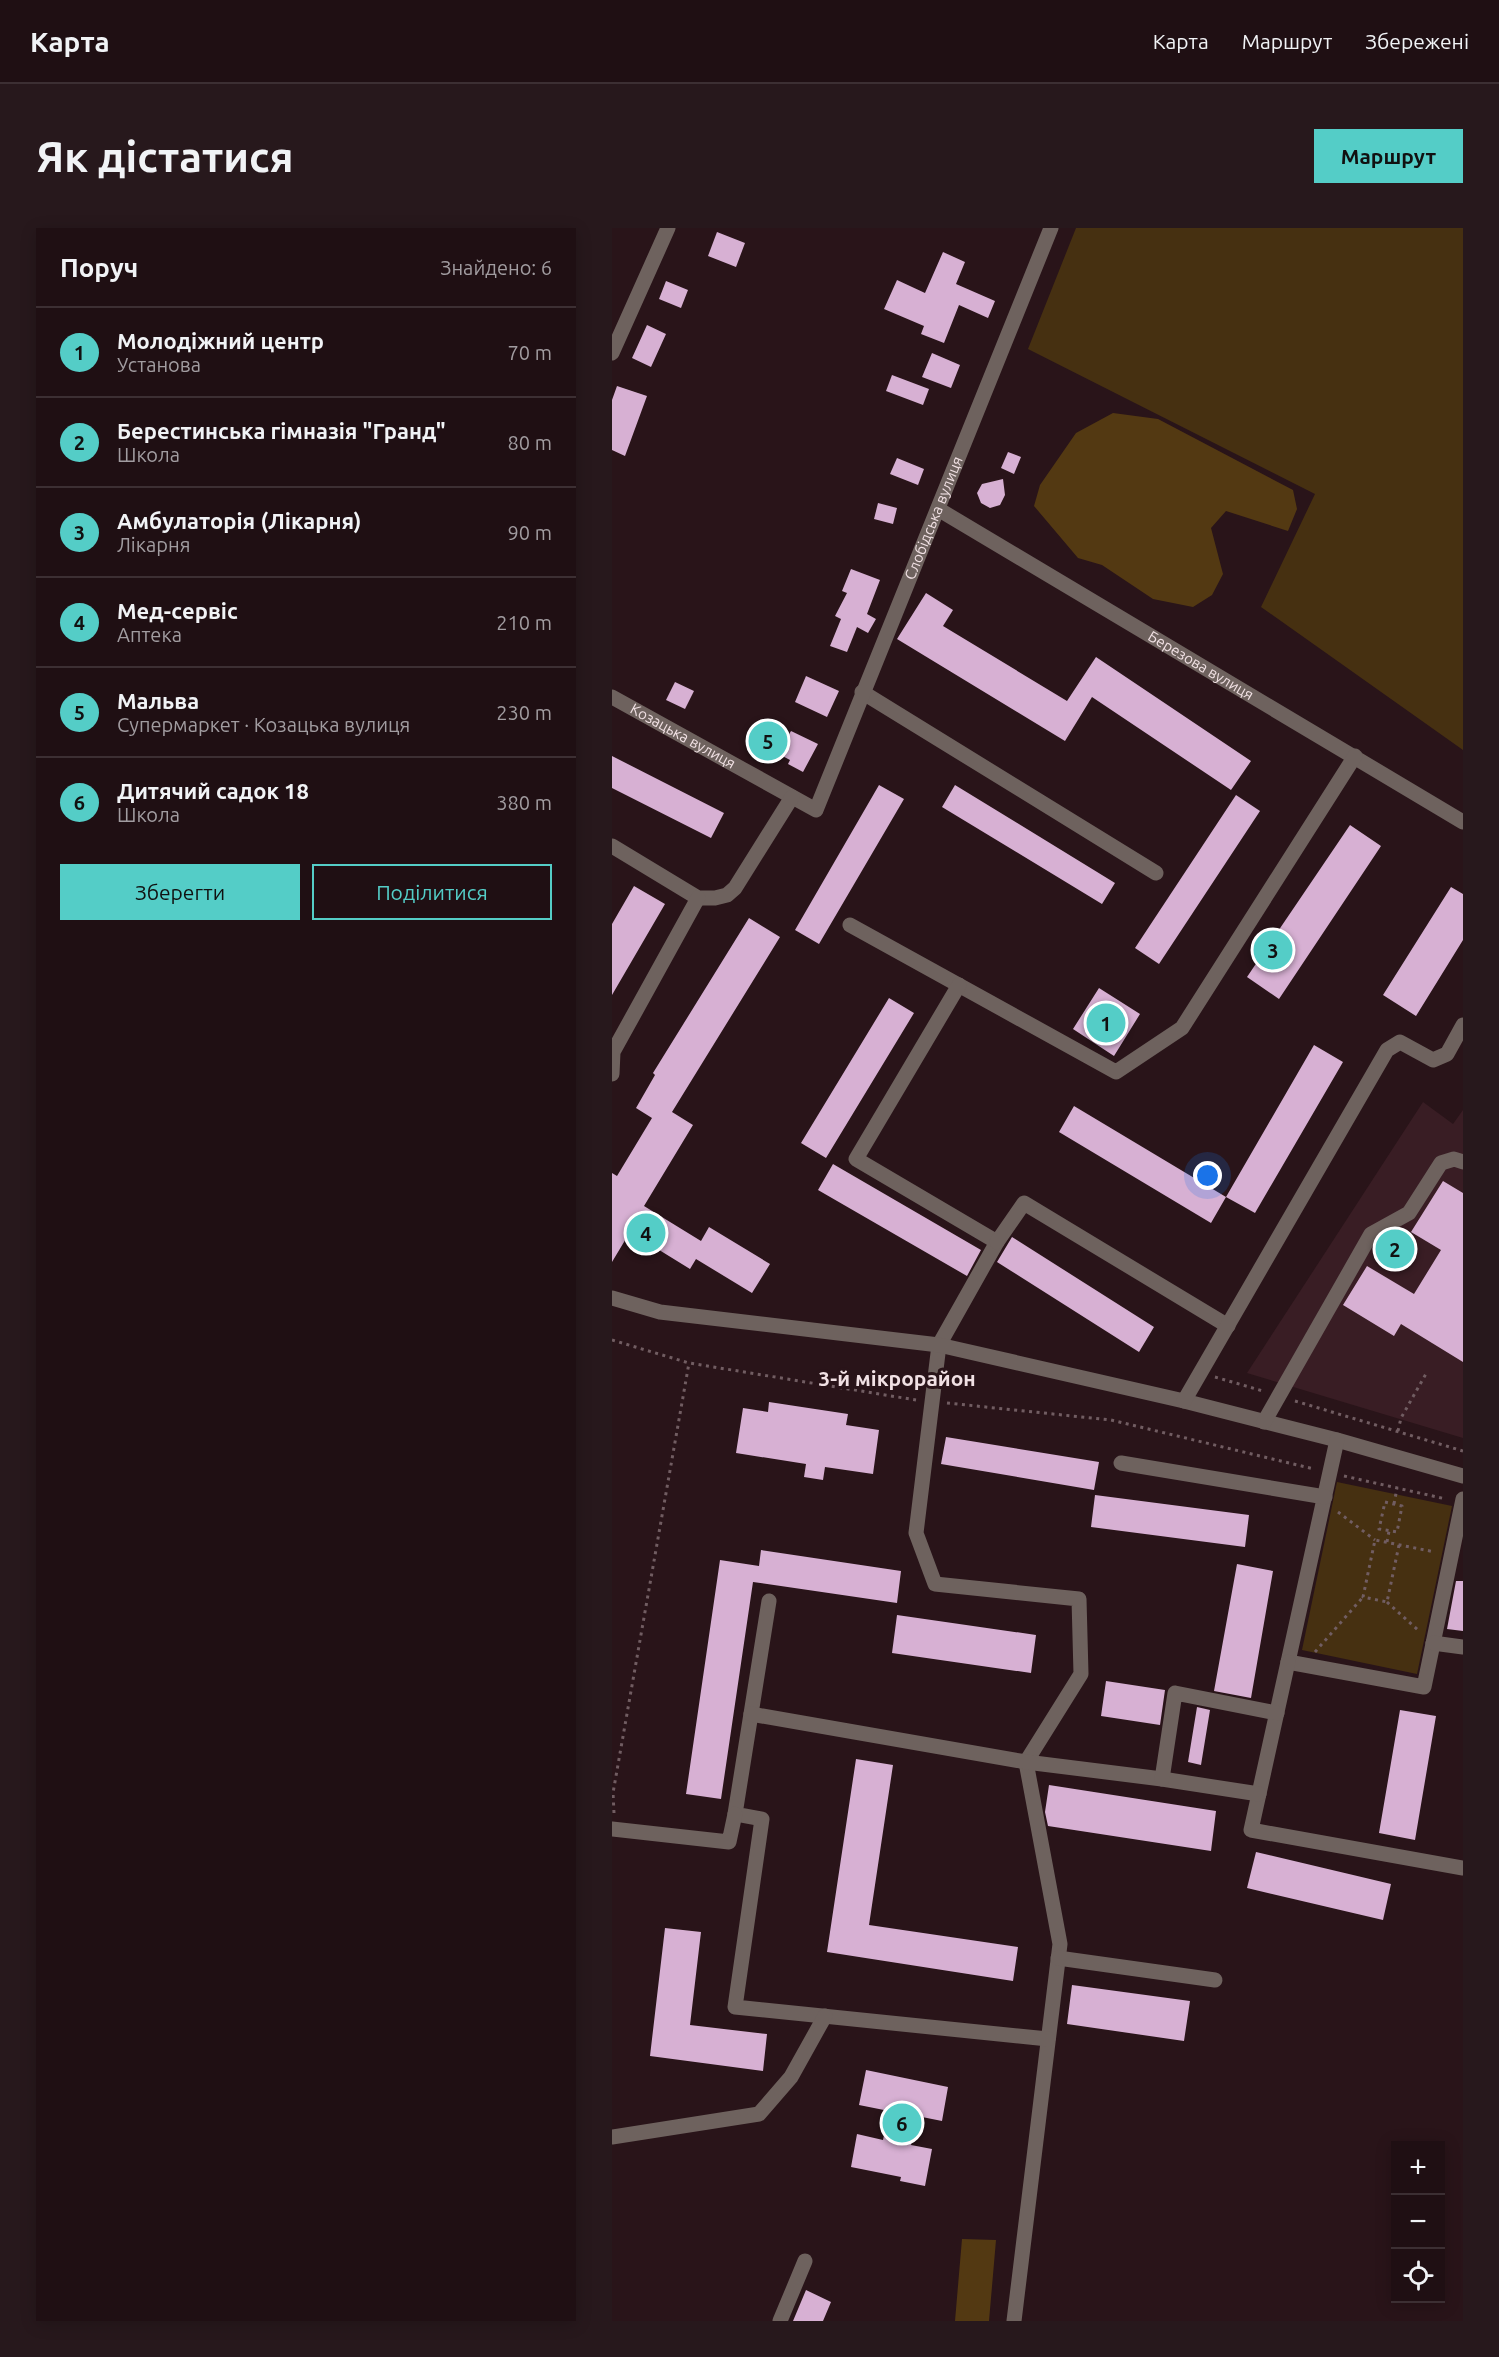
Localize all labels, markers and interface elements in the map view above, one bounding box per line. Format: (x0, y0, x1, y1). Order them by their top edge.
text: Карта (30, 26, 110, 57)
text: Карта (1153, 29, 1209, 53)
text: Маршрут (1242, 29, 1332, 53)
text: Збережені (1365, 29, 1469, 53)
button: Маршрут (1314, 129, 1463, 183)
text: Як дістатися (36, 133, 294, 180)
text: Поруч (60, 253, 138, 282)
text: Знайдено: 6 (440, 256, 552, 279)
text: Молодіжний центр (117, 328, 324, 353)
text: 1 (74, 341, 85, 364)
text: 70 m (508, 341, 552, 364)
text: Установа (117, 353, 201, 376)
text: Берестинська гімназія "Гранд" (117, 418, 446, 443)
text: 2 (74, 431, 85, 454)
text: 80 m (508, 431, 552, 454)
text: Школа (117, 443, 180, 466)
street label: Слобідська вулиця (901, 454, 966, 582)
text: Амбулаторія (Лікарня) (117, 508, 361, 533)
text: 3 (74, 521, 85, 544)
text: 90 m (508, 521, 552, 544)
text: Лікарня (117, 533, 190, 556)
text: Мед-сервіс (117, 598, 238, 623)
text: 4 (74, 611, 85, 634)
text: 210 m (496, 611, 552, 634)
text: Аптека (117, 623, 182, 646)
street label: Березова вулиця (1145, 627, 1257, 703)
text: Мальва (117, 688, 199, 713)
street label: Козацька вулиця (628, 700, 739, 772)
text: 5 (74, 701, 85, 724)
text: 230 m (496, 701, 552, 724)
text: Супермаркет · Козацька вулиця (117, 713, 410, 736)
pin: 5 (748, 718, 788, 764)
text: Дитячий садок 18 (117, 778, 309, 803)
text: 6 (74, 791, 85, 814)
text: 380 m (496, 791, 552, 814)
text: Школа (117, 803, 180, 826)
button: Зберегти (60, 864, 300, 920)
button: Поділитися (312, 864, 552, 920)
pin: 3 (1254, 928, 1292, 972)
pin: 1 (1086, 1000, 1126, 1046)
your location (1193, 1161, 1222, 1190)
pin: 4 (627, 1210, 666, 1256)
pin: 2 (1376, 1226, 1414, 1272)
district label: 3-й мікрорайон (818, 1366, 976, 1390)
pin: 6 (882, 2100, 922, 2146)
map controls (1391, 2141, 1445, 2303)
button: + (1391, 2141, 1445, 2195)
button: − (1391, 2195, 1445, 2249)
button: locate (1391, 2249, 1445, 2303)

